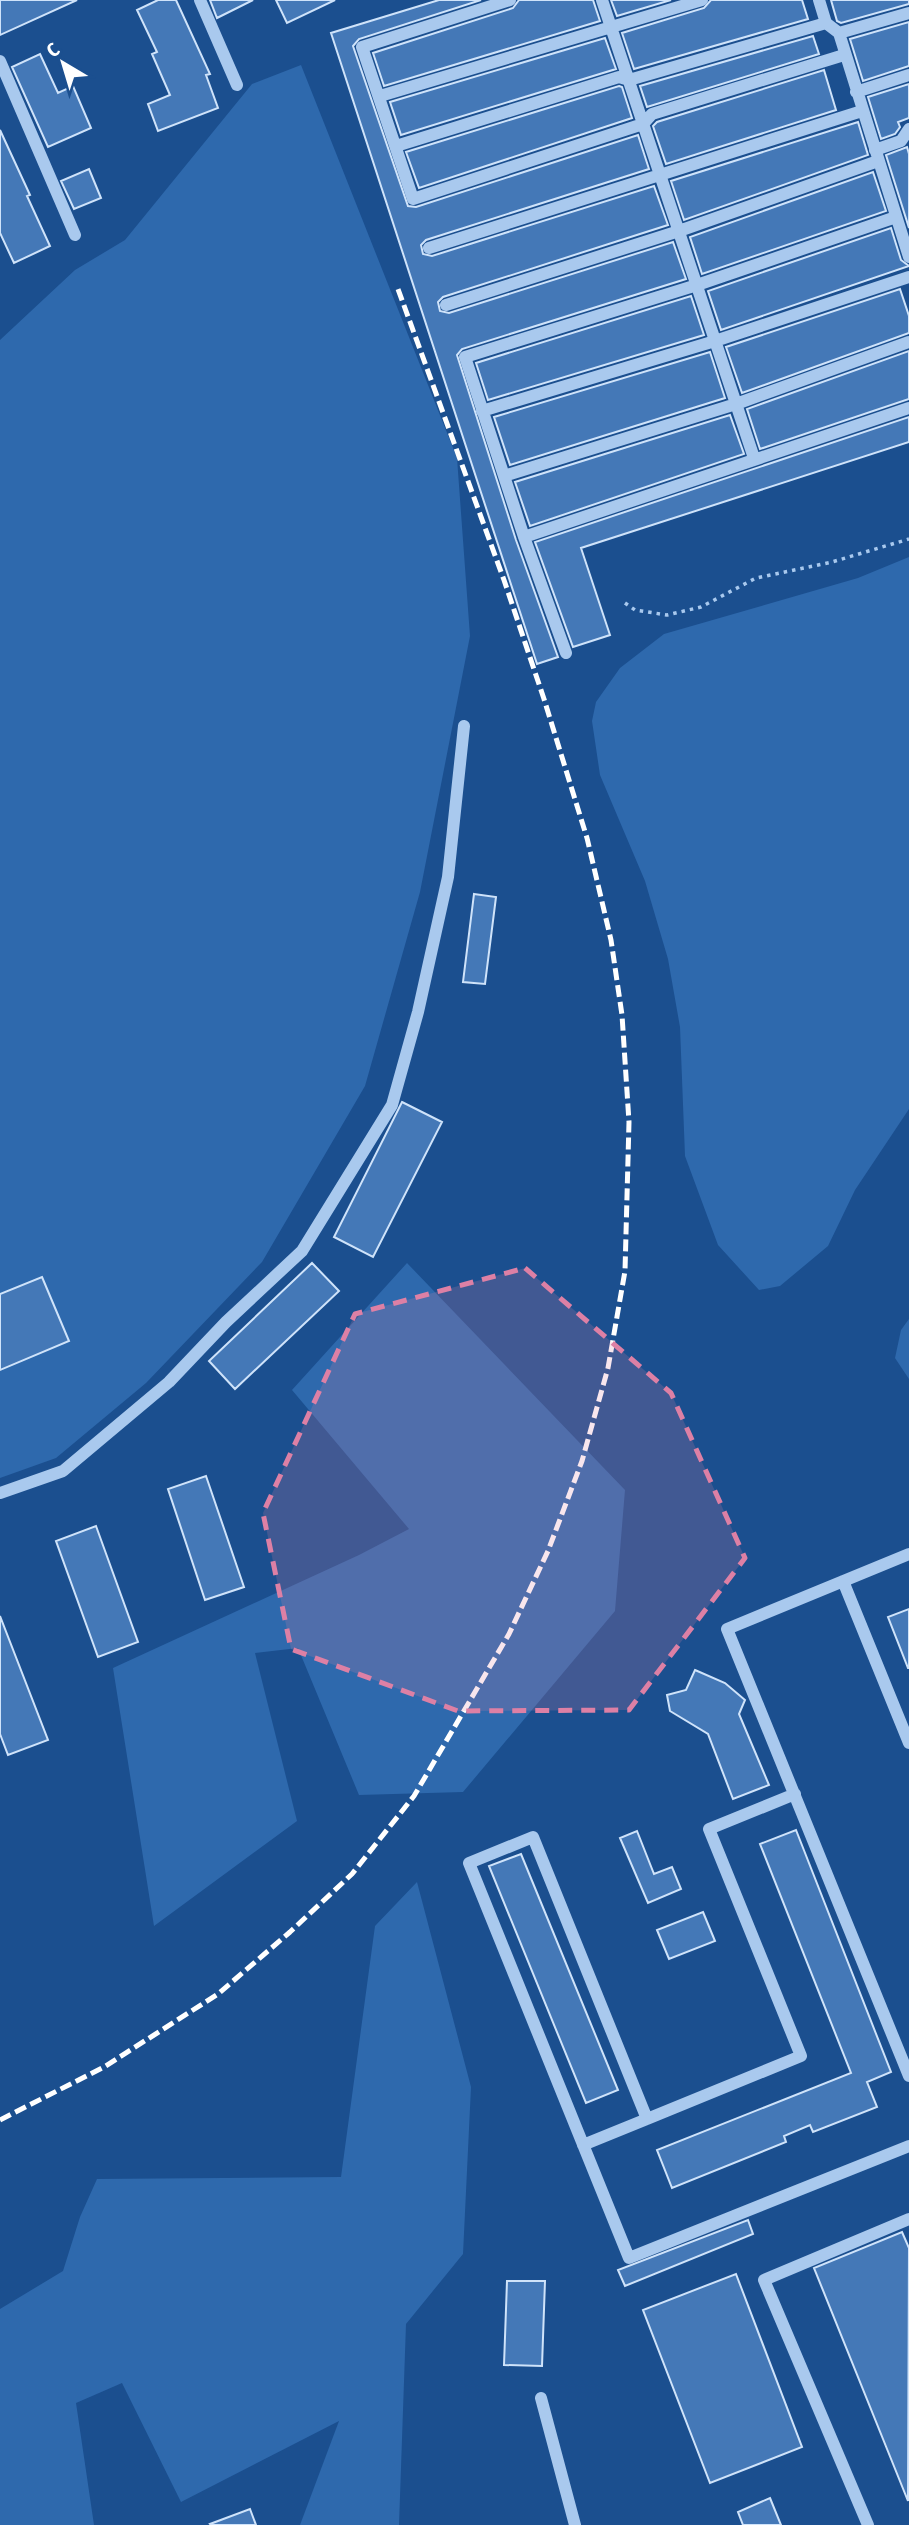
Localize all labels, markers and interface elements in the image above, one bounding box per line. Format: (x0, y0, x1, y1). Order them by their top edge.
north arrow (28, 28, 98, 98)
text: С (42, 38, 64, 62)

